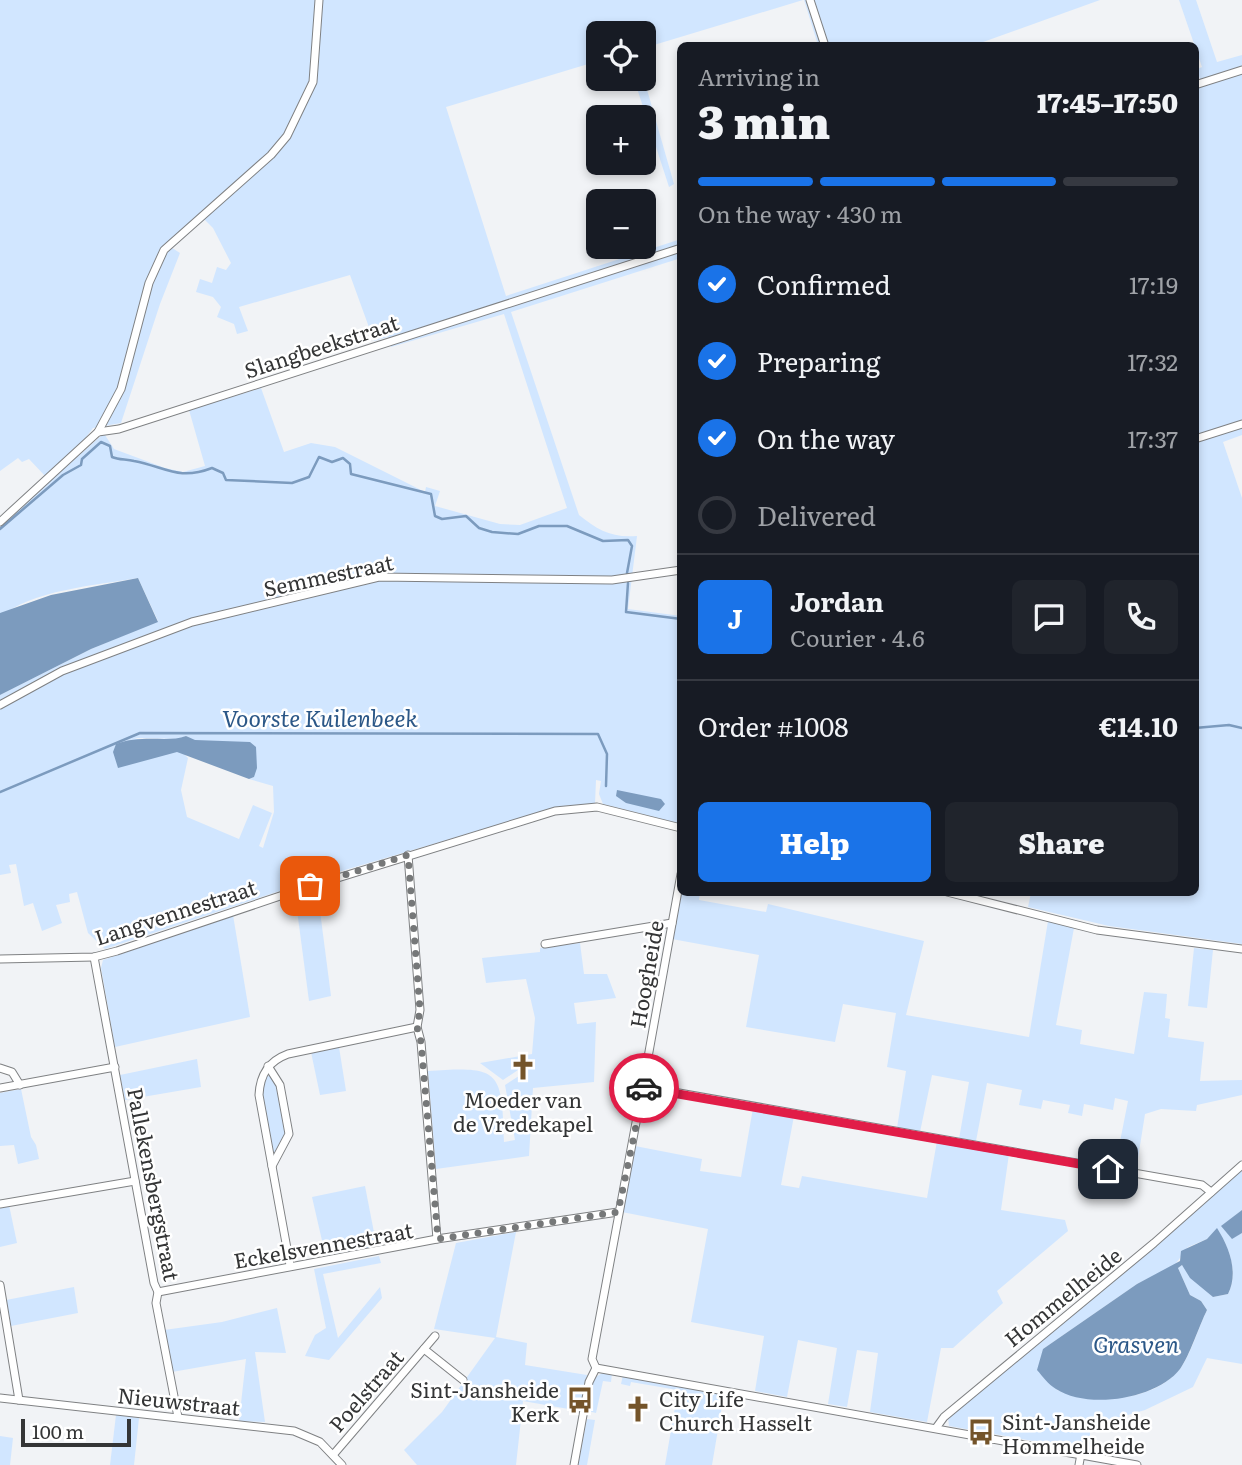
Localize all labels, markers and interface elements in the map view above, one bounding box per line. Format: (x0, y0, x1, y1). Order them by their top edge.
map controls (586, 21, 656, 259)
button: locate (586, 21, 656, 91)
text: Arriving in (698, 59, 820, 93)
text: 17:45–17:50 (1037, 82, 1178, 121)
text: 3 min (698, 85, 830, 153)
button: + (586, 105, 656, 175)
button: − (586, 189, 656, 259)
text: On the way · 430 m (698, 196, 902, 230)
text: Confirmed (757, 264, 891, 303)
icon: check (698, 265, 736, 303)
text: 17:19 (1129, 267, 1178, 301)
street label: Slangbeekstraat (240, 305, 403, 385)
text: Preparing (757, 341, 880, 380)
icon: check (698, 342, 736, 380)
text: 17:32 (1127, 344, 1178, 378)
text: On the way (757, 418, 895, 457)
icon: check (698, 419, 736, 457)
text: 17:37 (1127, 421, 1178, 455)
text: Delivered (757, 495, 876, 534)
street label: Semmestraat (260, 545, 396, 603)
button: chat (1012, 580, 1086, 654)
button: phone (1104, 580, 1178, 654)
text: Jordan (790, 581, 884, 620)
text: J (728, 598, 742, 637)
text: Courier · 4.6 (790, 620, 925, 654)
water label: Voorste Kuilenbeek (222, 700, 418, 734)
text: Order #1008 (698, 706, 849, 745)
text: €14.10 (1099, 706, 1178, 745)
button: Help (698, 802, 931, 882)
button: Share (945, 802, 1178, 882)
pin (280, 856, 340, 916)
icon: bag (291, 867, 329, 905)
street label: Langvennestraat (90, 870, 260, 952)
street label: Hoogheide (620, 918, 670, 1030)
church icon: Moeder van de Vredekapel (508, 1052, 538, 1082)
courier (609, 1053, 679, 1123)
icon: car (625, 1069, 663, 1107)
place label: Moeder van de Vredekapel (453, 1083, 593, 1138)
street label: Pallekensbergstraat (121, 1084, 189, 1284)
pin (1078, 1139, 1138, 1199)
icon: home (1089, 1150, 1127, 1188)
street label: Eckelsvennestraat (231, 1213, 416, 1275)
street label: Hommelheide (997, 1239, 1127, 1353)
water label: Grasven (1093, 1326, 1179, 1360)
street label: Poelstraat (320, 1342, 410, 1438)
place label: Sint-Jansheide Kerk (410, 1373, 559, 1428)
street label: Nieuwstraat (116, 1378, 242, 1422)
place label: City Life Church Hasselt (659, 1382, 812, 1437)
bus stop icon: Sint-Jansheide Kerk (565, 1385, 595, 1415)
church icon: City Life Church Hasselt (623, 1394, 653, 1424)
place label: Sint-Jansheide Hommelheide (1002, 1405, 1151, 1460)
scale bar (21, 1416, 131, 1448)
text: 100 m (32, 1417, 84, 1445)
bus stop icon: Sint-Jansheide Hommelheide (966, 1417, 996, 1447)

